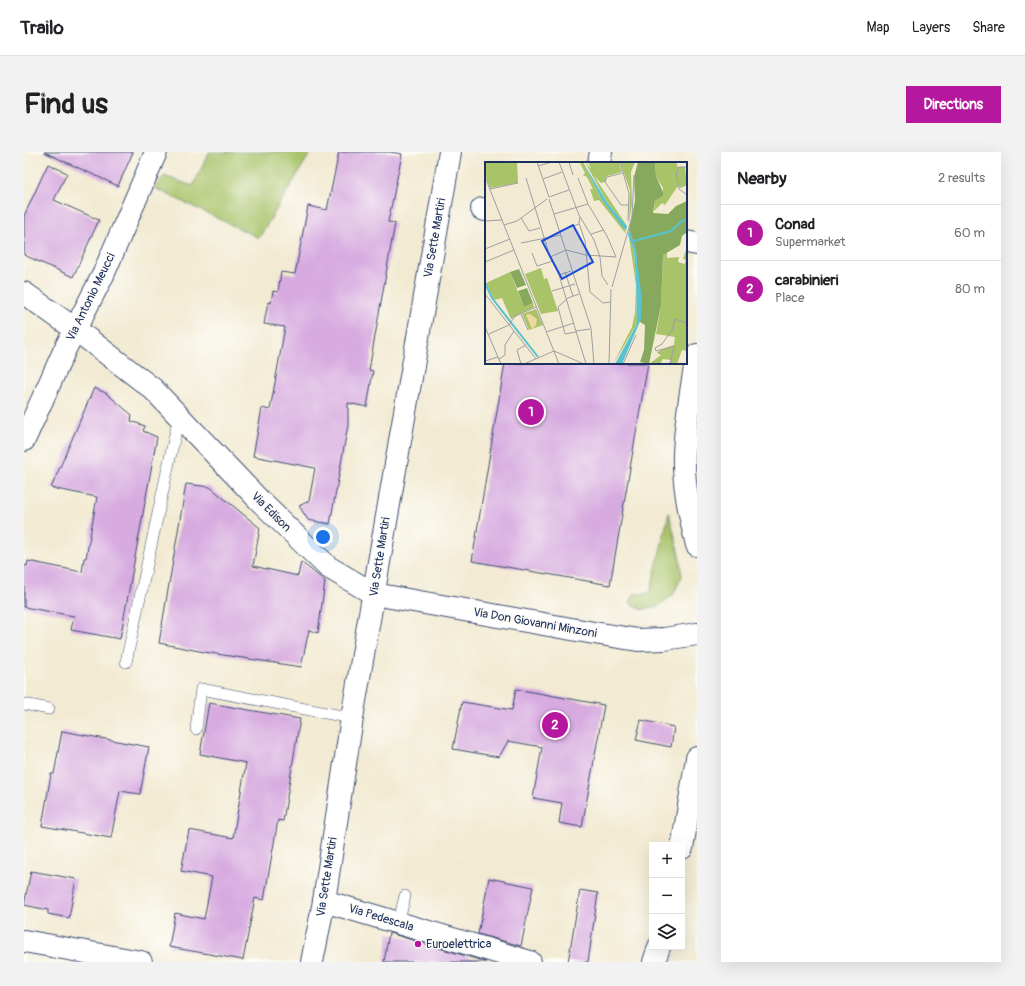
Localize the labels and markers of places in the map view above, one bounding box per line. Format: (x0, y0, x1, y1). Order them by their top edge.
pin: 1 (518, 397, 544, 427)
pin: 2 (542, 710, 568, 740)
place label: Euroelettrica (426, 937, 492, 952)
marker: Euroelettrica (413, 939, 423, 949)

